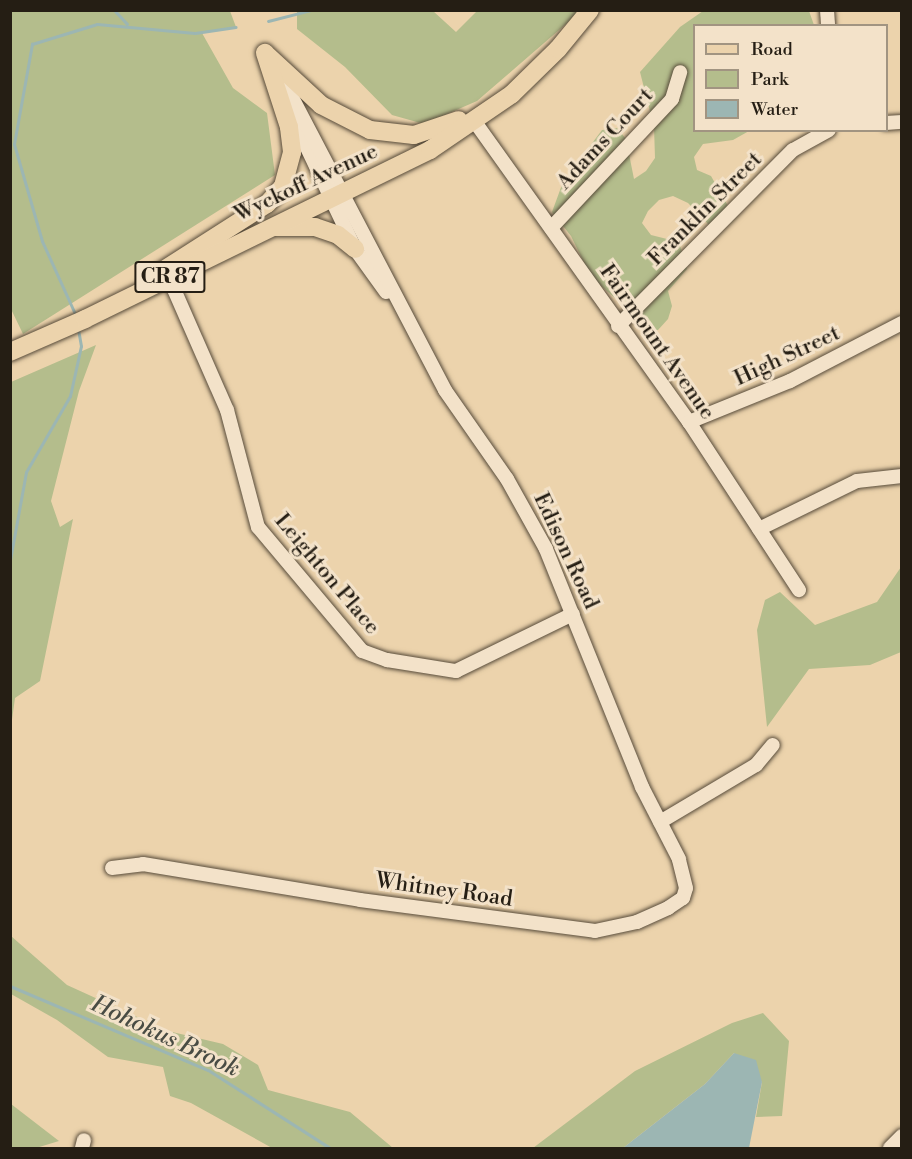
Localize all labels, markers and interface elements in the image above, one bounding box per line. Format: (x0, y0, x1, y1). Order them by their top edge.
legend (693, 24, 888, 132)
text: Road (751, 38, 793, 61)
text: Park (751, 68, 788, 91)
street label: Adams Court (551, 83, 659, 195)
text: Water (751, 98, 798, 121)
street label: Wyckoff Avenue (230, 138, 382, 228)
street label: Franklin Street (642, 146, 768, 272)
road number: CR 87 (134, 259, 206, 295)
street label: Fairmount Avenue (594, 259, 720, 425)
street label: High Street (730, 320, 844, 392)
street label: Edison Road (527, 488, 605, 614)
street label: Leighton Place (269, 508, 385, 640)
street label: Whitney Road (374, 867, 514, 913)
water label: Hohokus Brook (86, 990, 244, 1084)

